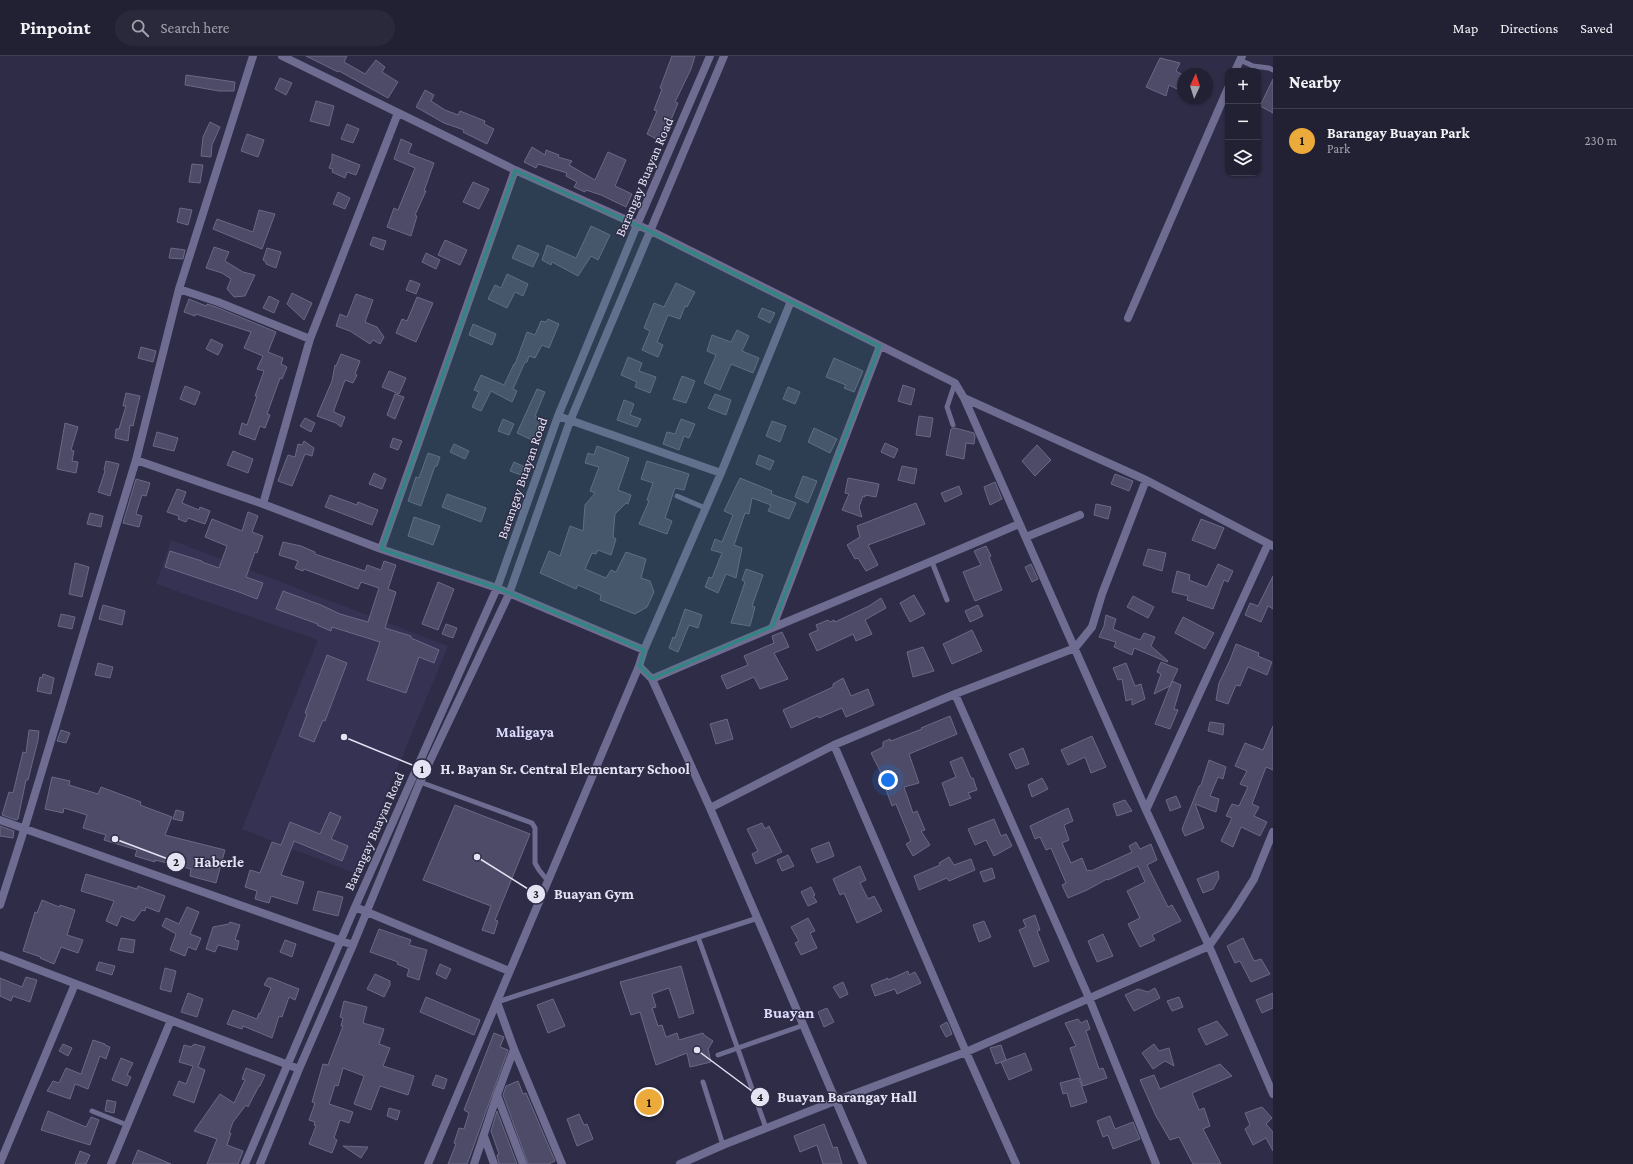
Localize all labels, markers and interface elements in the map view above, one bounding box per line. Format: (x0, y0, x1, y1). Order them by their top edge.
search box (115, 10, 395, 46)
text: Pinpoint (20, 17, 91, 38)
icon: search (129, 17, 151, 39)
text: Search here (161, 20, 229, 36)
text: Map (1453, 20, 1478, 36)
text: Directions (1500, 20, 1558, 36)
text: Saved (1580, 20, 1613, 36)
north arrow (1177, 68, 1213, 104)
map controls (1225, 68, 1261, 176)
button: + (1225, 68, 1261, 104)
text: Nearby (1289, 73, 1341, 92)
button: − (1225, 104, 1261, 140)
street label: Barangay Buayan Road (612, 114, 677, 239)
text: Barangay Buayan Park (1327, 125, 1470, 141)
text: 1 (1300, 133, 1304, 148)
text: 230 m (1584, 133, 1617, 148)
button: layers (1225, 140, 1261, 176)
text: Park (1327, 141, 1350, 156)
street label: Barangay Buayan Road (494, 414, 551, 541)
district label: Maligaya (496, 724, 555, 740)
callout: H. Bayan Sr. Central Elementary School (412, 755, 698, 782)
text: H. Bayan Sr. Central Elementary School (440, 761, 690, 777)
text: 1 (420, 762, 425, 776)
street label: Barangay Buayan Road (341, 769, 408, 893)
your location (878, 770, 898, 790)
callout: Haberle (166, 849, 252, 876)
text: Haberle (194, 854, 244, 870)
text: 2 (173, 855, 179, 869)
callout: Buayan Gym (526, 880, 642, 907)
text: Buayan Gym (554, 886, 634, 902)
text: 3 (533, 887, 539, 901)
district label: Buayan (764, 1004, 814, 1021)
callout: Buayan Barangay Hall (750, 1084, 925, 1111)
pin: 1 (636, 1087, 662, 1117)
text: Buayan Barangay Hall (777, 1089, 917, 1105)
text: 4 (757, 1090, 764, 1104)

